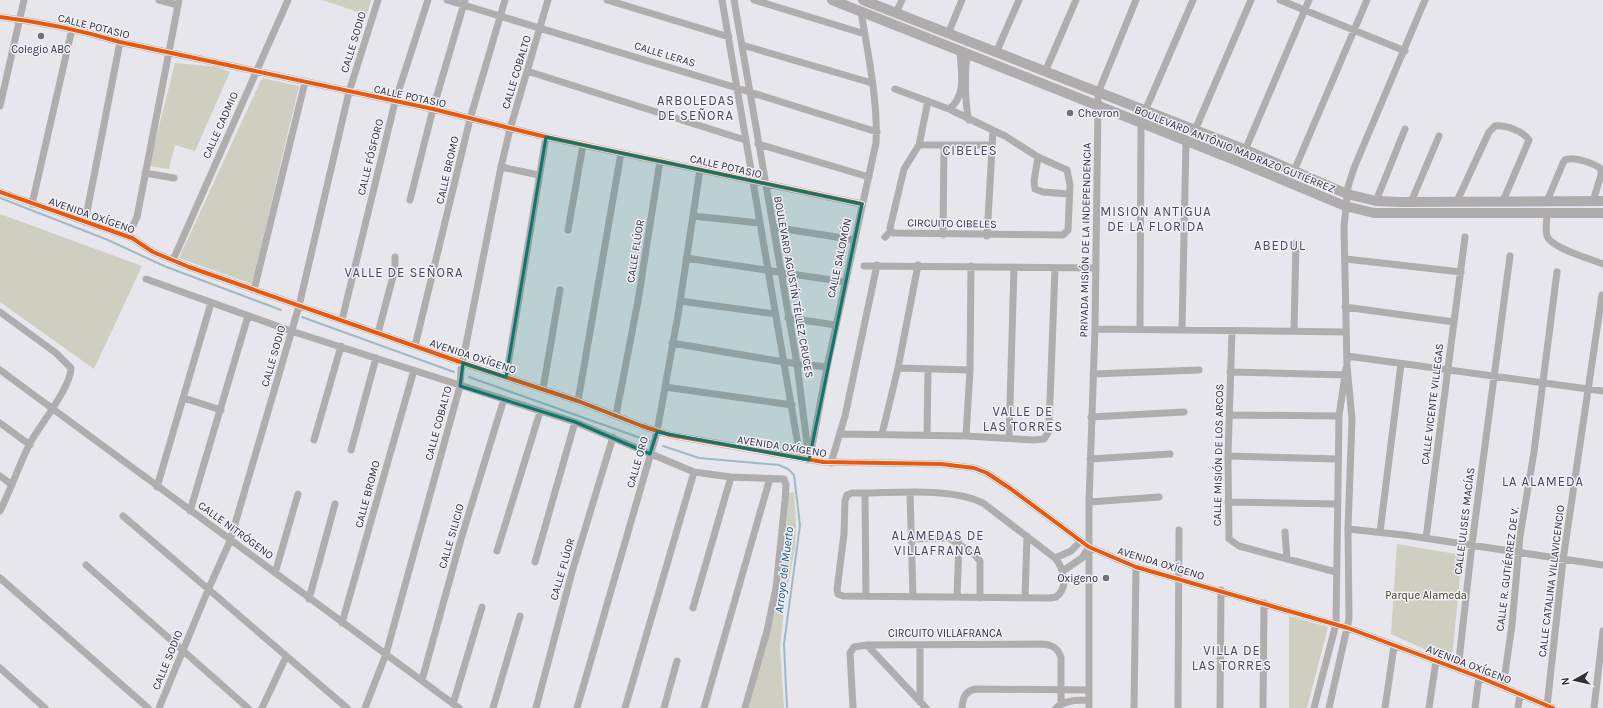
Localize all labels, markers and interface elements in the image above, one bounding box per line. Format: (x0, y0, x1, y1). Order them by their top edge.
street label: CALLE SODIO (338, 10, 369, 74)
street label: CALLE POTASIO (57, 11, 131, 42)
marker: Colegio ABC (36, 31, 46, 41)
street label: CALLE COBALTO (499, 34, 534, 111)
street label: CALLE LERAS (633, 39, 697, 70)
place label: Colegio ABC (11, 43, 71, 56)
street label: CALLE POTASIO (373, 82, 447, 110)
street label: CALLE CADMIO (200, 90, 241, 161)
district label: ARBOLEDAS DE SEÑORA (657, 93, 735, 123)
street label: BOULEVARD ANTÔNIO MADRAZO GUTIÉRREZ (1133, 101, 1338, 196)
place label: Chevron (1078, 107, 1119, 120)
marker: Chevron (1065, 108, 1075, 118)
street label: CALLE FÓSFORO (353, 117, 386, 197)
street label: CALLE BROMO (433, 135, 462, 205)
street label: PRIVADA MISIÓN DE LA INDEPENDENCIA (1075, 142, 1094, 337)
district label: CIBELES (942, 143, 998, 158)
street label: CALLE POTASIO (689, 152, 763, 181)
street label: AVENIDA OXÍGENO (47, 193, 137, 236)
street label: BOULEVARD AGUSTÍN TÉLLEZ CRUCES (771, 195, 818, 379)
district label: MISION ANTIGUA DE LA FLORIDA (1100, 204, 1212, 234)
street label: CIRCUITO CIBELES (907, 216, 997, 231)
street label: CALLE SALOMÓN (823, 217, 854, 299)
street label: CALLE FLÚOR (622, 218, 647, 284)
district label: ABEDUL (1254, 238, 1306, 253)
district label: VALLE DE SEÑORA (345, 265, 463, 280)
street label: CALLE SODIO (259, 324, 288, 388)
street label: AVENIDA OXÍGENO (428, 334, 518, 377)
street label: CALLE VICENTE VILLEGAS (1419, 343, 1446, 465)
street label: CALLE MISIÓN DE LOS ARCOS (1209, 384, 1226, 526)
street label: CALLE COBALTO (422, 385, 455, 462)
district label: VALLE DE LAS TORRES (983, 404, 1063, 434)
street label: AVENIDA OXÍGENO (736, 431, 828, 460)
street label: CALLE ORO (624, 435, 651, 489)
street label: CALLE BROMO (352, 459, 383, 529)
street label: CALLE ULISES MACÍAS (1449, 466, 1478, 575)
district label: LA ALAMEDA (1502, 474, 1584, 489)
street label: CALLE NITRÓGENO (195, 497, 277, 562)
street label: CALLE SILICIO (436, 502, 467, 570)
street label: CALLE CATALINA VILLAVICENCIO (1536, 504, 1567, 658)
street label: CALLE R. GUTIÉRREZ DE V. (1491, 506, 1522, 632)
water label: Arroyo del Muerto (772, 526, 796, 614)
district label: ALAMEDAS DE VILLAFRANCA (891, 528, 985, 558)
street label: CALLE FLÚOR (545, 536, 578, 602)
street label: AVENIDA OXÍGENO (1116, 542, 1206, 583)
place label: Oxigeno (1057, 572, 1098, 585)
marker: Oxigeno (1101, 573, 1111, 583)
park label: Parque Alameda (1385, 589, 1467, 602)
street label: CIRCUITO VILLAFRANCA (888, 627, 1003, 640)
street label: CALLE SODIO (150, 628, 185, 692)
street label: AVENIDA OXÍGENO (1424, 640, 1514, 687)
district label: VILLA DE LAS TORRES (1192, 643, 1272, 673)
north arrow (1555, 660, 1595, 700)
text: N (1559, 677, 1573, 686)

